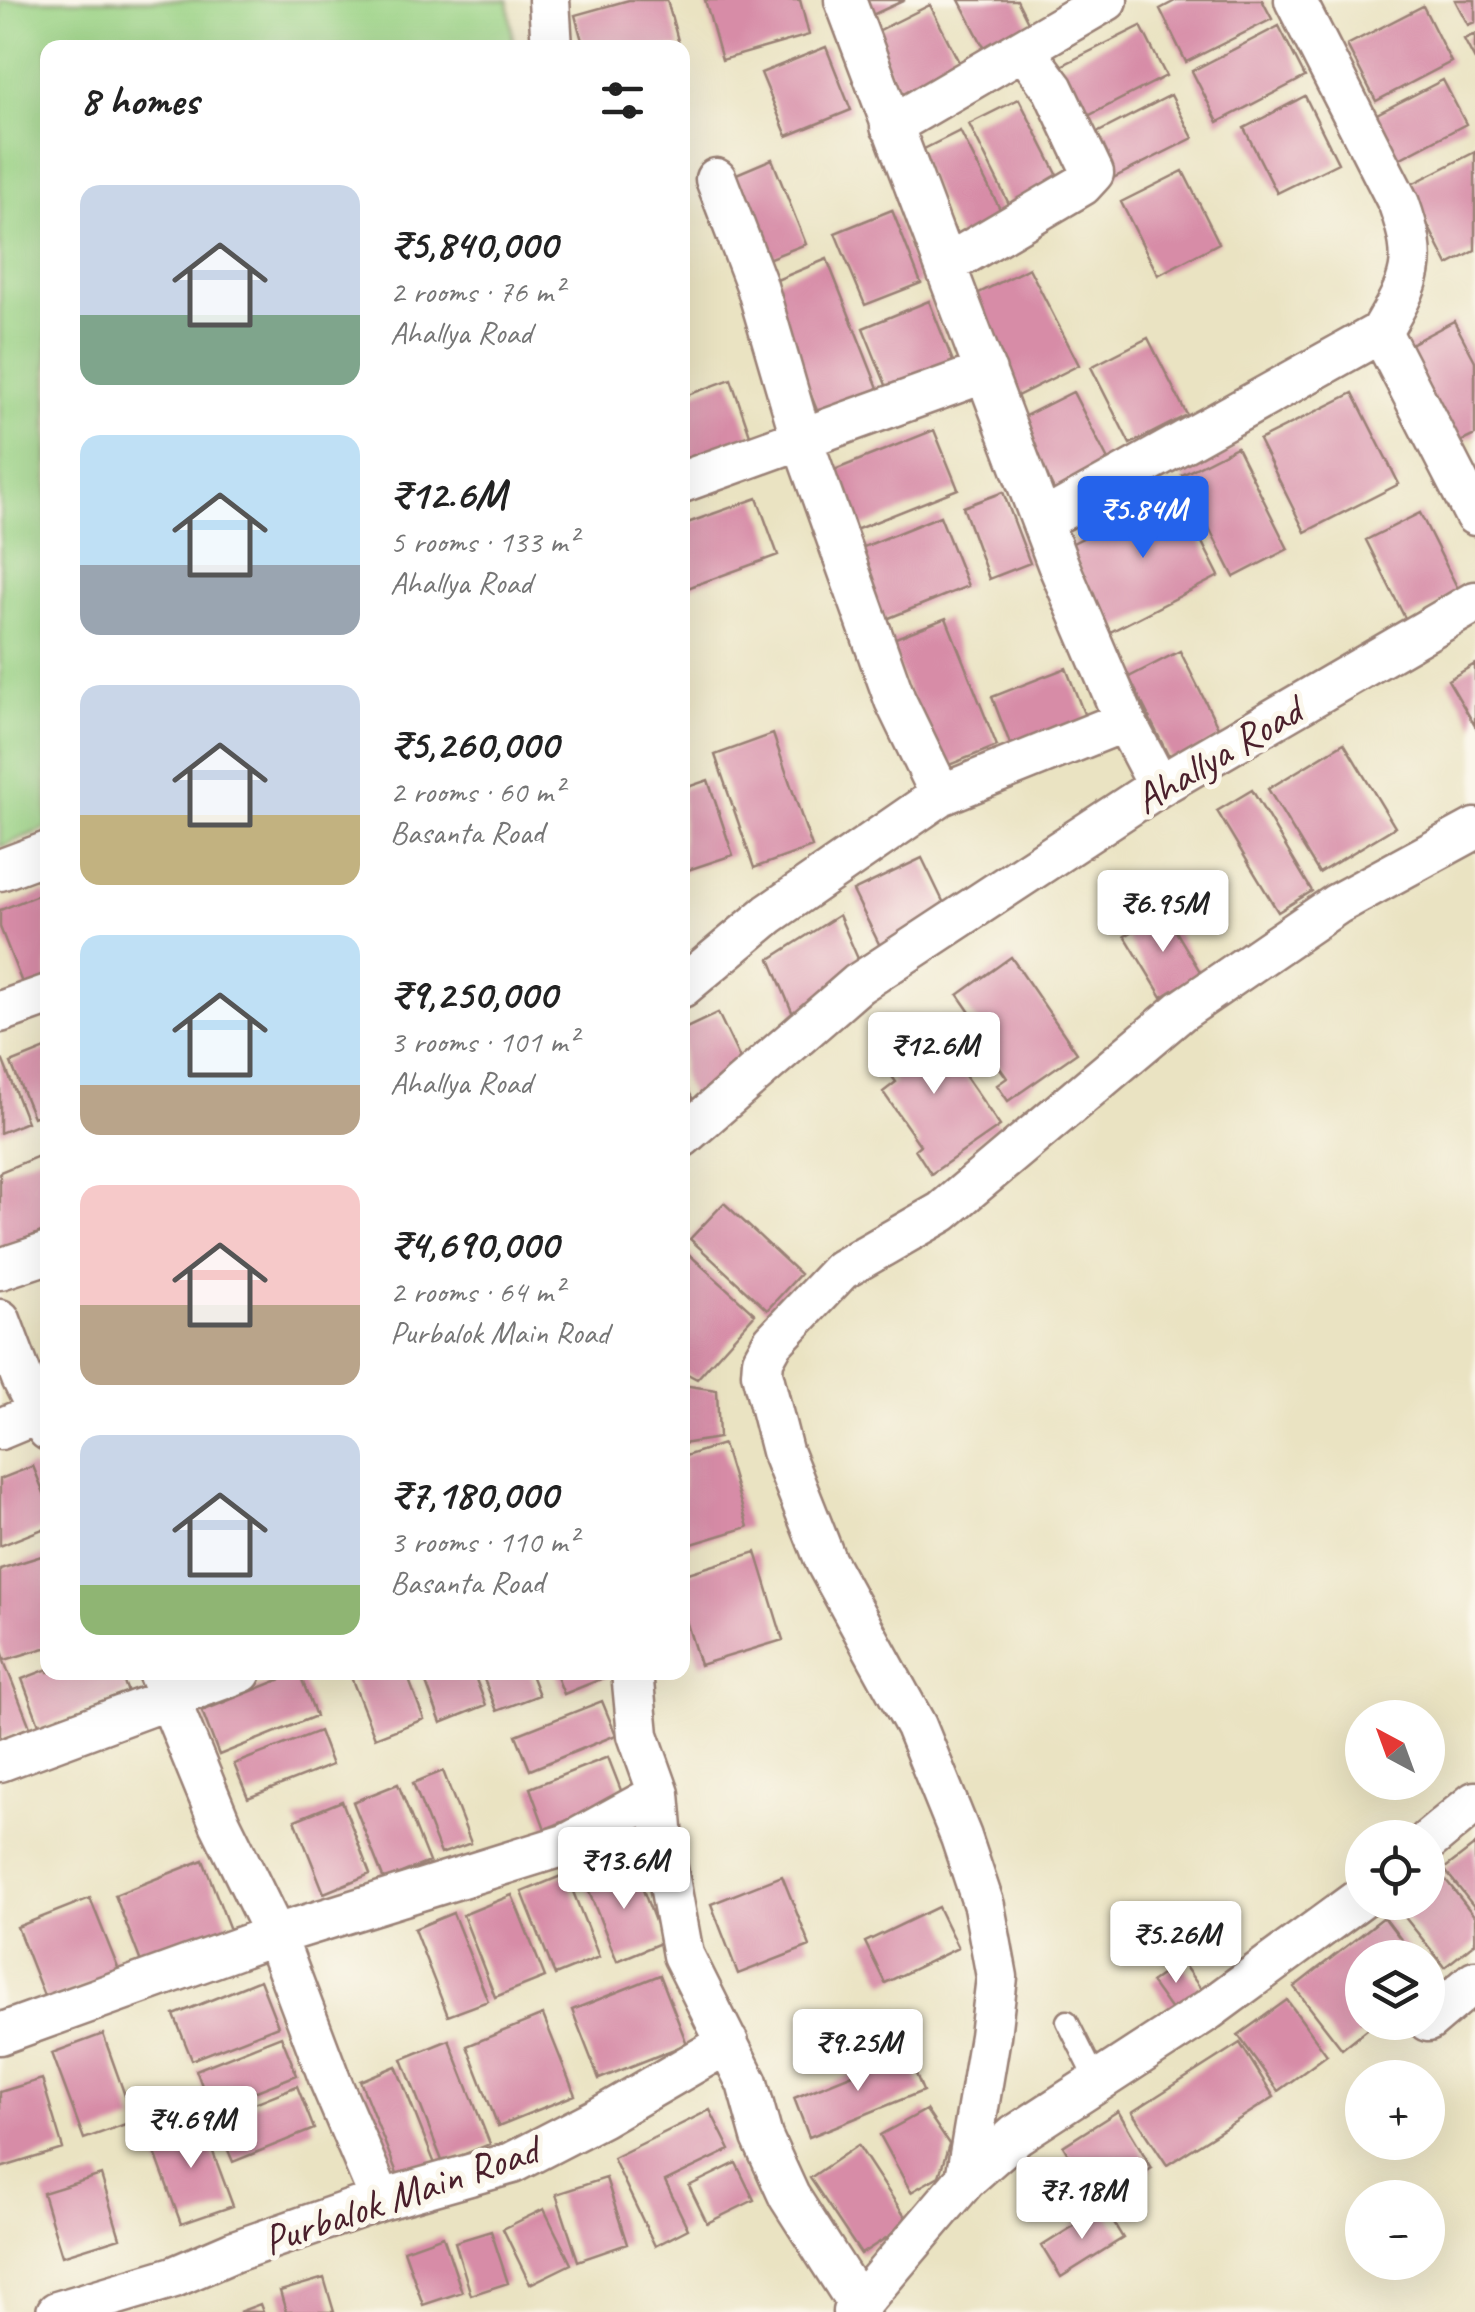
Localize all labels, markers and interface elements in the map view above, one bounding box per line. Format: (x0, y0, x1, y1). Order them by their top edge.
icon: filters (595, 73, 650, 128)
text: 8 homes (80, 74, 199, 127)
text: ₹5,840,000 (390, 218, 557, 271)
icon: home (160, 225, 280, 345)
text: 2 rooms · 76 m² (390, 271, 563, 312)
text: Ahallya Road (390, 312, 532, 353)
text: ₹12.6M (390, 468, 505, 521)
icon: home (160, 475, 280, 595)
pin: ₹5.84M (1062, 476, 1224, 561)
text: ₹5.84M (1100, 488, 1186, 529)
text: 5 rooms · 133 m² (390, 521, 577, 562)
text: Ahallya Road (390, 562, 532, 603)
street label: Ahallya Road (1124, 681, 1317, 826)
text: ₹5,260,000 (390, 718, 558, 771)
icon: home (160, 725, 280, 845)
text: 2 rooms · 60 m² (390, 771, 563, 812)
text: Basanta Road (390, 812, 544, 853)
pin: ₹6.95M (1082, 870, 1244, 955)
text: ₹6.95M (1119, 882, 1207, 923)
text: ₹9,250,000 (390, 968, 557, 1021)
icon: home (160, 975, 280, 1095)
pin: ₹12.6M (853, 1012, 1015, 1097)
text: 3 rooms · 101 m² (390, 1021, 577, 1062)
text: ₹12.6M (890, 1024, 978, 1065)
text: Ahallya Road (390, 1062, 532, 1103)
text: ₹4,690,000 (390, 1218, 558, 1271)
icon: home (160, 1225, 280, 1345)
text: 2 rooms · 64 m² (390, 1271, 563, 1312)
text: Purbalok Main Road (390, 1312, 609, 1353)
text: ₹7,180,000 (390, 1468, 558, 1521)
icon: home (160, 1475, 280, 1595)
text: 3 rooms · 110 m² (390, 1521, 577, 1562)
text: Basanta Road (390, 1562, 544, 1603)
north arrow (1345, 1700, 1445, 1800)
map controls (1345, 1700, 1445, 2280)
button: locate (1345, 1820, 1445, 1920)
pin: ₹13.6M (543, 1827, 705, 1912)
text: ₹13.6M (580, 1839, 668, 1880)
pin: ₹5.26M (1095, 1901, 1257, 1986)
text: ₹5.26M (1132, 1913, 1220, 1954)
button: layers (1345, 1940, 1445, 2040)
pin: ₹9.25M (777, 2009, 939, 2094)
text: ₹9.25M (815, 2021, 901, 2062)
button: + (1345, 2060, 1445, 2160)
pin: ₹4.69M (110, 2086, 272, 2171)
text: ₹4.69M (147, 2098, 235, 2139)
street label: Purbalok Main Road (256, 2122, 550, 2267)
pin: ₹7.18M (1001, 2157, 1163, 2242)
text: ₹7.18M (1038, 2169, 1126, 2210)
button: − (1345, 2180, 1445, 2280)

